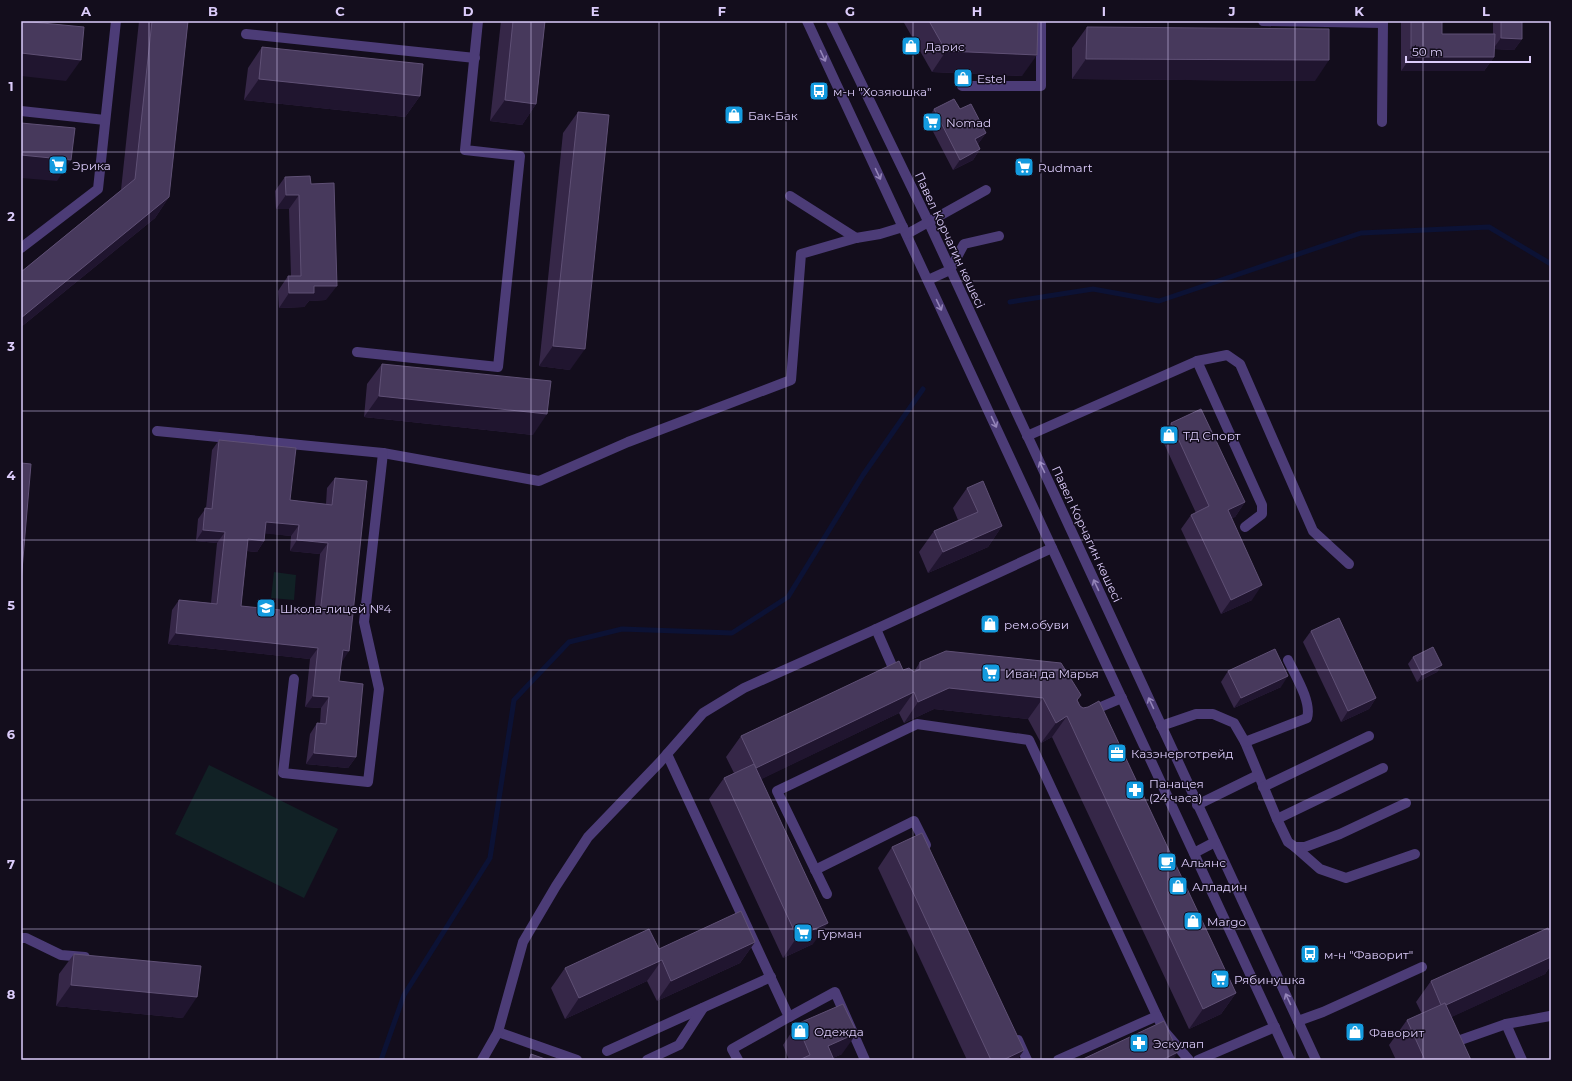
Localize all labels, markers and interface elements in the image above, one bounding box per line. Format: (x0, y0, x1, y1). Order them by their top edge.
text: A (80, 3, 92, 19)
text: B (208, 3, 218, 19)
text: C (335, 3, 345, 19)
text: D (463, 3, 474, 19)
text: E (591, 3, 600, 19)
text: F (718, 3, 726, 19)
text: G (845, 3, 855, 19)
text: H (972, 3, 982, 19)
text: I (1102, 3, 1106, 19)
text: J (1227, 3, 1236, 19)
text: K (1354, 3, 1364, 19)
text: L (1482, 3, 1490, 19)
shop icon: Дарис (900, 35, 922, 57)
scale bar (1406, 38, 1530, 64)
place label: Дарис (925, 39, 965, 54)
text: 50 m (1412, 44, 1443, 59)
one-way arrow (820, 50, 827, 62)
shop icon: Estel (952, 67, 974, 89)
place label: Estel (977, 71, 1006, 86)
text: 1 (8, 78, 14, 94)
bus stop icon: м-н "Хозяюшка" (808, 80, 830, 102)
place label: м-н "Хозяюшка" (833, 84, 931, 99)
shop icon: Бак-Бак (723, 104, 745, 126)
place label: Бак-Бак (748, 108, 798, 123)
supermarket icon: Nomad (921, 111, 943, 133)
place label: Nomad (946, 115, 991, 130)
supermarket icon: Эрика (47, 154, 69, 176)
supermarket icon: Rudmart (1013, 156, 1035, 178)
place label: Эрика (72, 158, 111, 173)
place label: Rudmart (1038, 160, 1093, 175)
one-way arrow (875, 168, 882, 180)
street label: Павел Корчагин көшесі (912, 170, 988, 310)
text: 2 (7, 208, 15, 224)
one-way arrow (936, 298, 943, 310)
text: 3 (6, 338, 15, 354)
one-way arrow (991, 416, 998, 428)
shop icon: ТД Спорт (1158, 424, 1180, 446)
place label: ТД Спорт (1183, 428, 1241, 443)
one-way arrow (1037, 462, 1045, 474)
street label: Павел Корчагин көшесі (1049, 464, 1125, 604)
text: 4 (7, 467, 16, 483)
one-way arrow (1092, 580, 1099, 592)
text: 5 (7, 597, 15, 613)
school or university icon: Школа-лицей №4 (255, 597, 277, 619)
place label: Школа-лицей №4 (280, 601, 392, 616)
shop icon: рем.обуви (979, 613, 1001, 635)
place label: рем.обуви (1004, 617, 1069, 632)
supermarket icon: Иван да Марья (980, 662, 1002, 684)
place label: Иван да Марья (1005, 666, 1099, 681)
one-way arrow (1147, 698, 1154, 710)
text: 6 (7, 726, 16, 742)
office icon: Казэнерготрейд (1106, 742, 1128, 764)
place label: Казэнерготрейд (1131, 746, 1234, 761)
place label: Панацея (24 часа) (1149, 776, 1204, 805)
pharmacy icon: Панацея (24 часа) (1124, 779, 1146, 801)
cafe icon: Альянс (1156, 851, 1178, 873)
place label: Альянс (1181, 855, 1226, 870)
text: 7 (7, 856, 15, 872)
shop icon: Алладин (1167, 875, 1189, 897)
place label: Алладин (1192, 879, 1247, 894)
shop icon: Margo (1182, 910, 1204, 932)
place label: Margo (1207, 914, 1246, 929)
supermarket icon: Гурман (792, 922, 814, 944)
place label: Гурман (817, 926, 862, 941)
bus stop icon: м-н "Фаворит" (1299, 943, 1321, 965)
place label: м-н "Фаворит" (1324, 947, 1413, 962)
supermarket icon: Рябинушка (1209, 968, 1231, 990)
place label: Рябинушка (1234, 972, 1305, 987)
text: 8 (7, 986, 16, 1002)
one-way arrow (1284, 994, 1291, 1006)
shop icon: Одежда (789, 1020, 811, 1042)
shop icon: Фаворит (1344, 1021, 1366, 1043)
place label: Одежда (814, 1024, 864, 1039)
place label: Фаворит (1369, 1025, 1424, 1040)
pharmacy icon: Эскулап (1128, 1032, 1150, 1054)
place label: Эскулап (1153, 1036, 1204, 1051)

